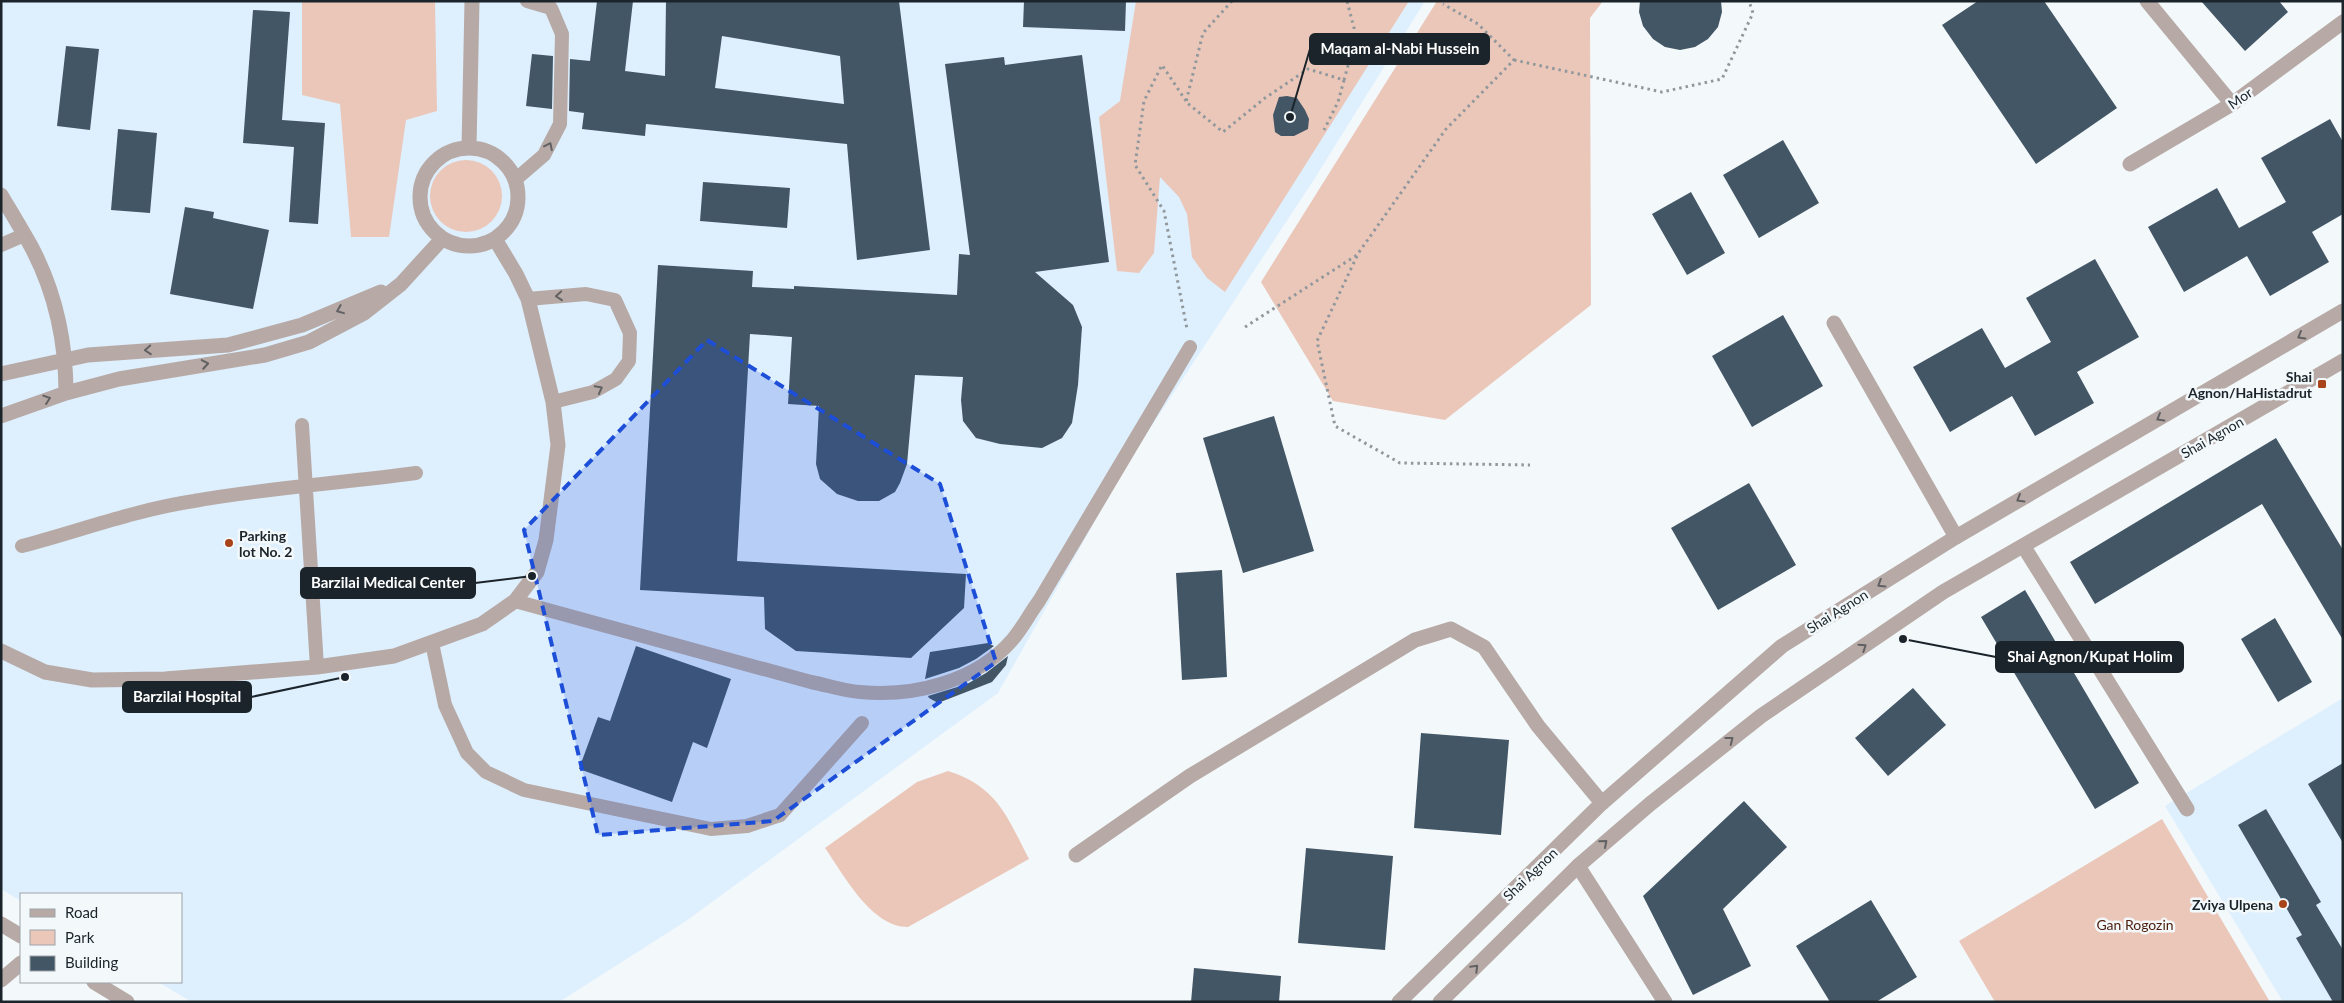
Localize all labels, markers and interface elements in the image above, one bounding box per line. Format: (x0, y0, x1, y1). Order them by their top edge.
callout: Maqam al-Nabi Hussein (1310, 34, 1489, 64)
text: Maqam al-Nabi Hussein (1320, 39, 1480, 57)
street label: Mor (2225, 84, 2255, 112)
one-way arrow (543, 142, 553, 151)
one-way arrow (555, 290, 563, 301)
one-way arrow (336, 304, 345, 314)
one-way arrow (2297, 329, 2306, 339)
one-way arrow (144, 345, 152, 356)
one-way arrow (201, 360, 210, 370)
place label: Shai Agnon/HaHistadrut (2187, 368, 2313, 401)
marker: Shai Agnon/HaHistadrut (2316, 378, 2328, 390)
one-way arrow (594, 385, 603, 395)
one-way arrow (42, 395, 51, 405)
one-way arrow (2157, 411, 2166, 421)
street label: Shai Agnon (2178, 412, 2246, 462)
one-way arrow (2016, 493, 2025, 503)
place label: Parking lot No. 2 (239, 527, 292, 560)
marker: Parking lot No. 2 (223, 537, 235, 549)
callout: Barzilai Medical Center (301, 568, 475, 598)
text: Barzilai Medical Center (311, 573, 466, 591)
one-way arrow (1877, 577, 1886, 587)
street label: Shai Agnon (1803, 585, 1871, 637)
callout: Shai Agnon/Kupat Holim (1996, 642, 2183, 672)
one-way arrow (1857, 644, 1867, 653)
text: Shai Agnon/Kupat Holim (2007, 647, 2173, 665)
callout: Barzilai Hospital (123, 682, 251, 712)
text: Barzilai Hospital (133, 687, 241, 705)
one-way arrow (1724, 738, 1733, 746)
one-way arrow (1599, 840, 1608, 849)
street label: Shai Agnon (1499, 844, 1561, 904)
legend (20, 893, 182, 983)
place label: Zviya Ulpena (2192, 896, 2273, 913)
marker: Zviya Ulpena (2277, 898, 2289, 910)
text: Road (65, 903, 98, 921)
park label: Gan Rogozin (2096, 916, 2174, 933)
text: Park (65, 928, 95, 946)
text: Building (65, 953, 118, 971)
one-way arrow (1469, 964, 1478, 973)

